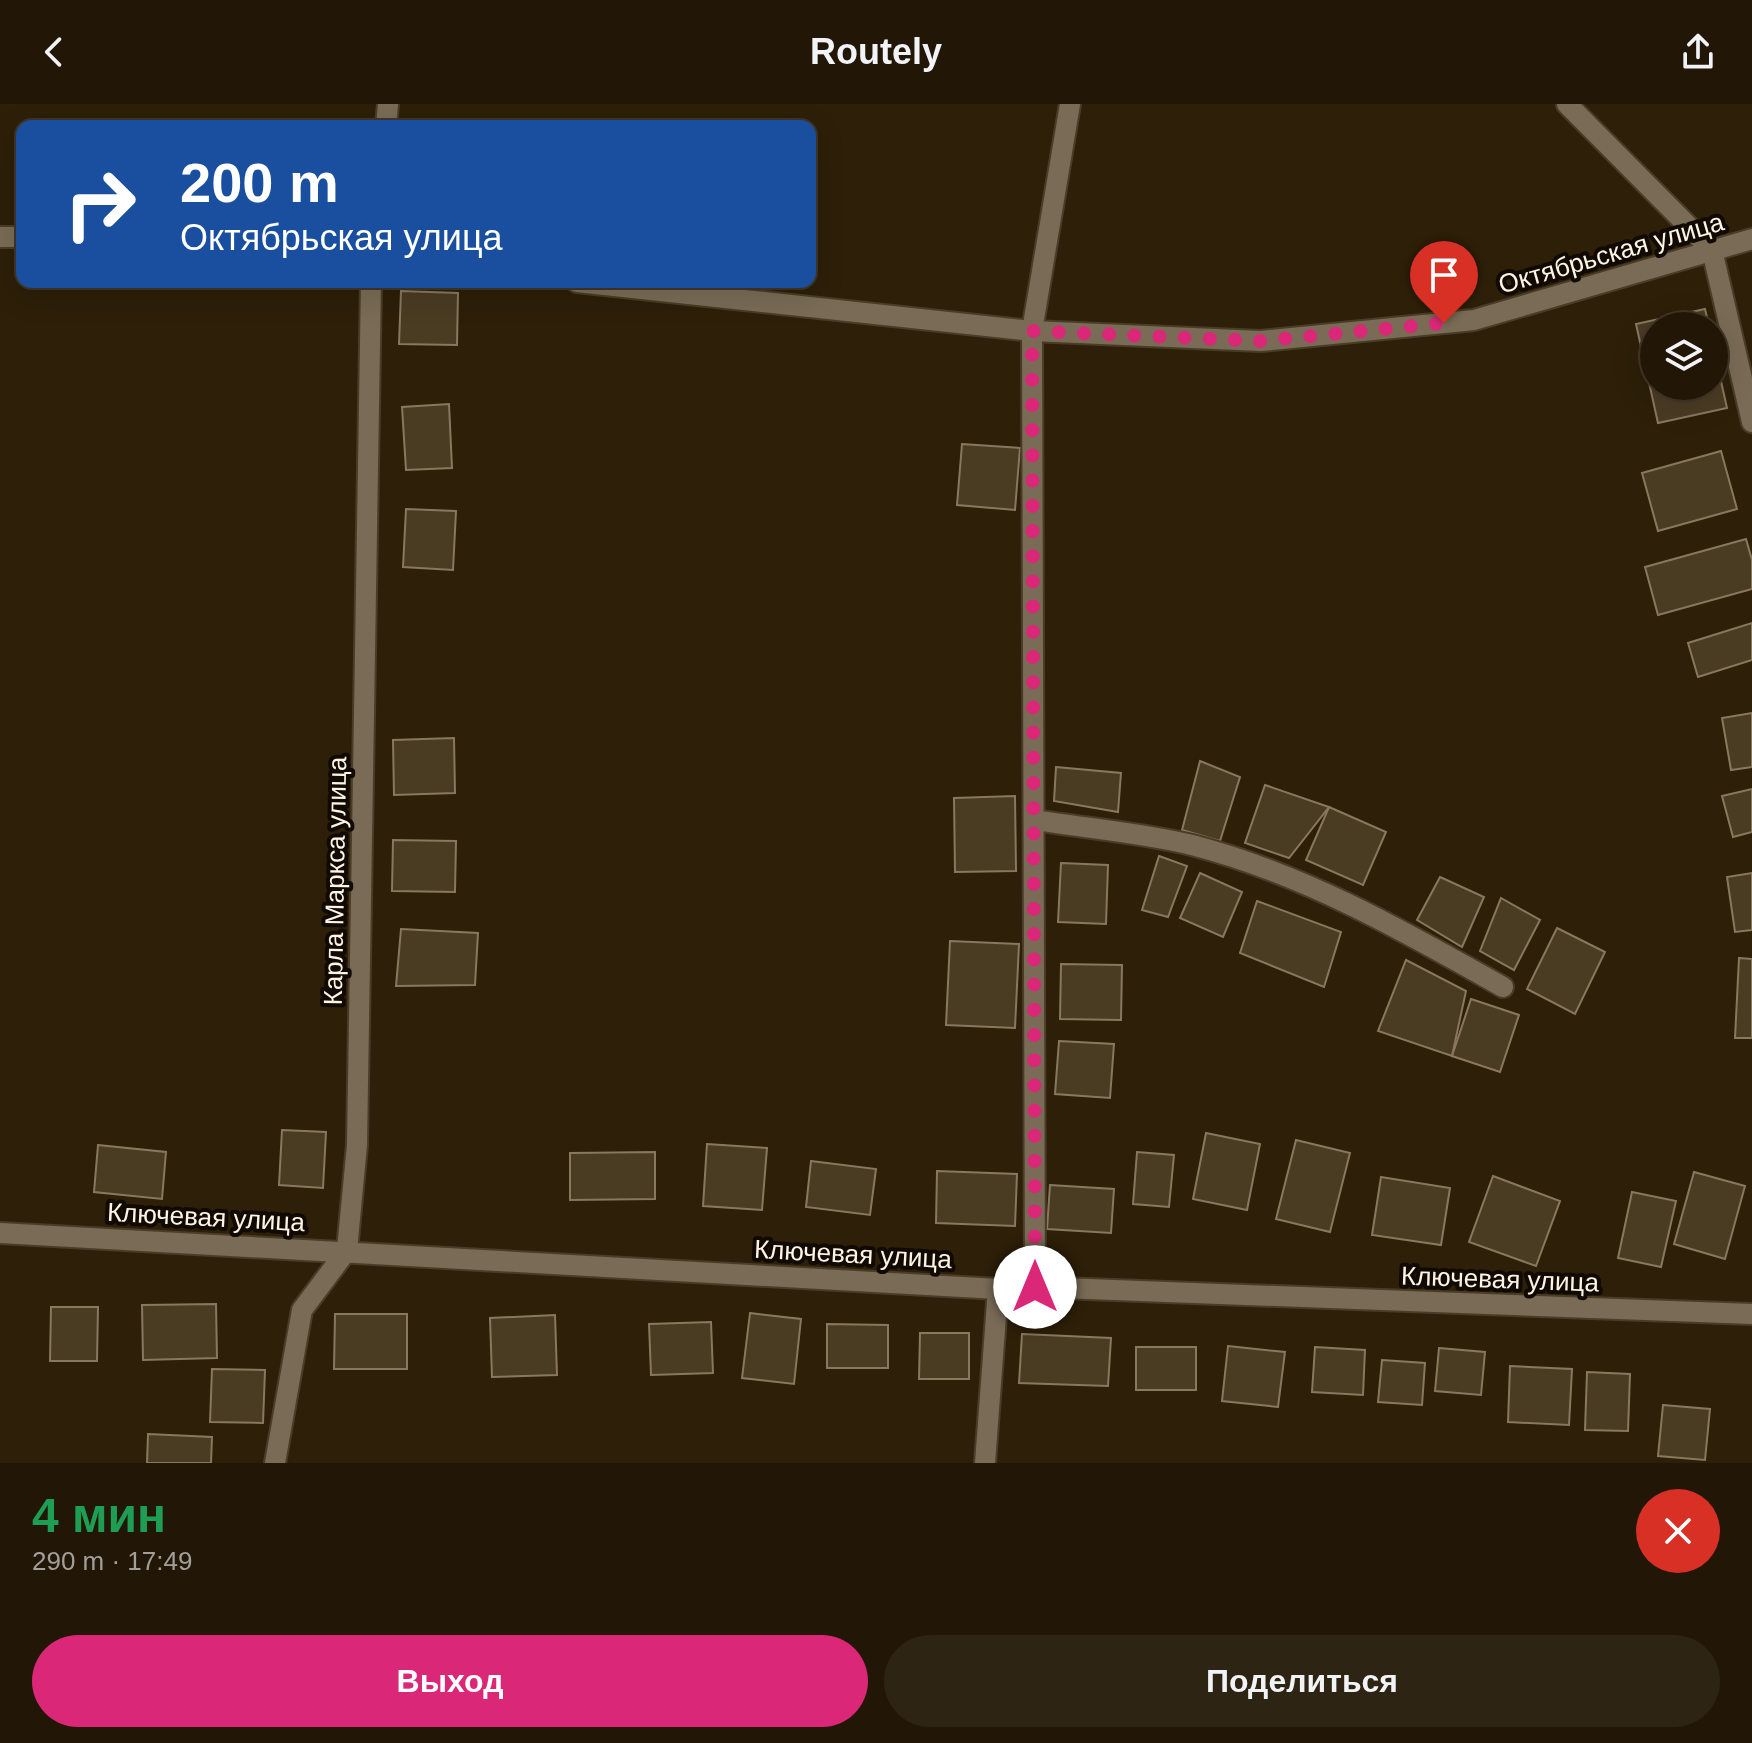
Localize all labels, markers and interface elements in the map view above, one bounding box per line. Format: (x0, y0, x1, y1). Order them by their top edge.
icon: back (32, 30, 76, 74)
icon: share (1676, 30, 1720, 74)
text: Routely (810, 31, 942, 72)
text: 200 m (180, 151, 339, 214)
icon: right (48, 152, 152, 256)
street label: Октябрьская улица (1495, 206, 1728, 300)
text: Октябрьская улица (180, 217, 503, 258)
pin (1410, 241, 1478, 323)
icon: arrive (1422, 253, 1466, 297)
map controls (1640, 312, 1728, 400)
button: layers (1640, 312, 1728, 400)
street label: Карла Маркса улица (318, 756, 352, 1006)
street label: Ключевая улица (106, 1197, 306, 1237)
street label: Ключевая улица (753, 1234, 953, 1274)
position arrow (993, 1245, 1077, 1329)
street label: Ключевая улица (1401, 1261, 1600, 1297)
text: 4 мин (32, 1489, 166, 1542)
button: close (1636, 1489, 1720, 1573)
text: 290 m · 17:49 (32, 1546, 192, 1576)
button: Выход (32, 1635, 868, 1727)
button: Поделиться (884, 1635, 1720, 1727)

